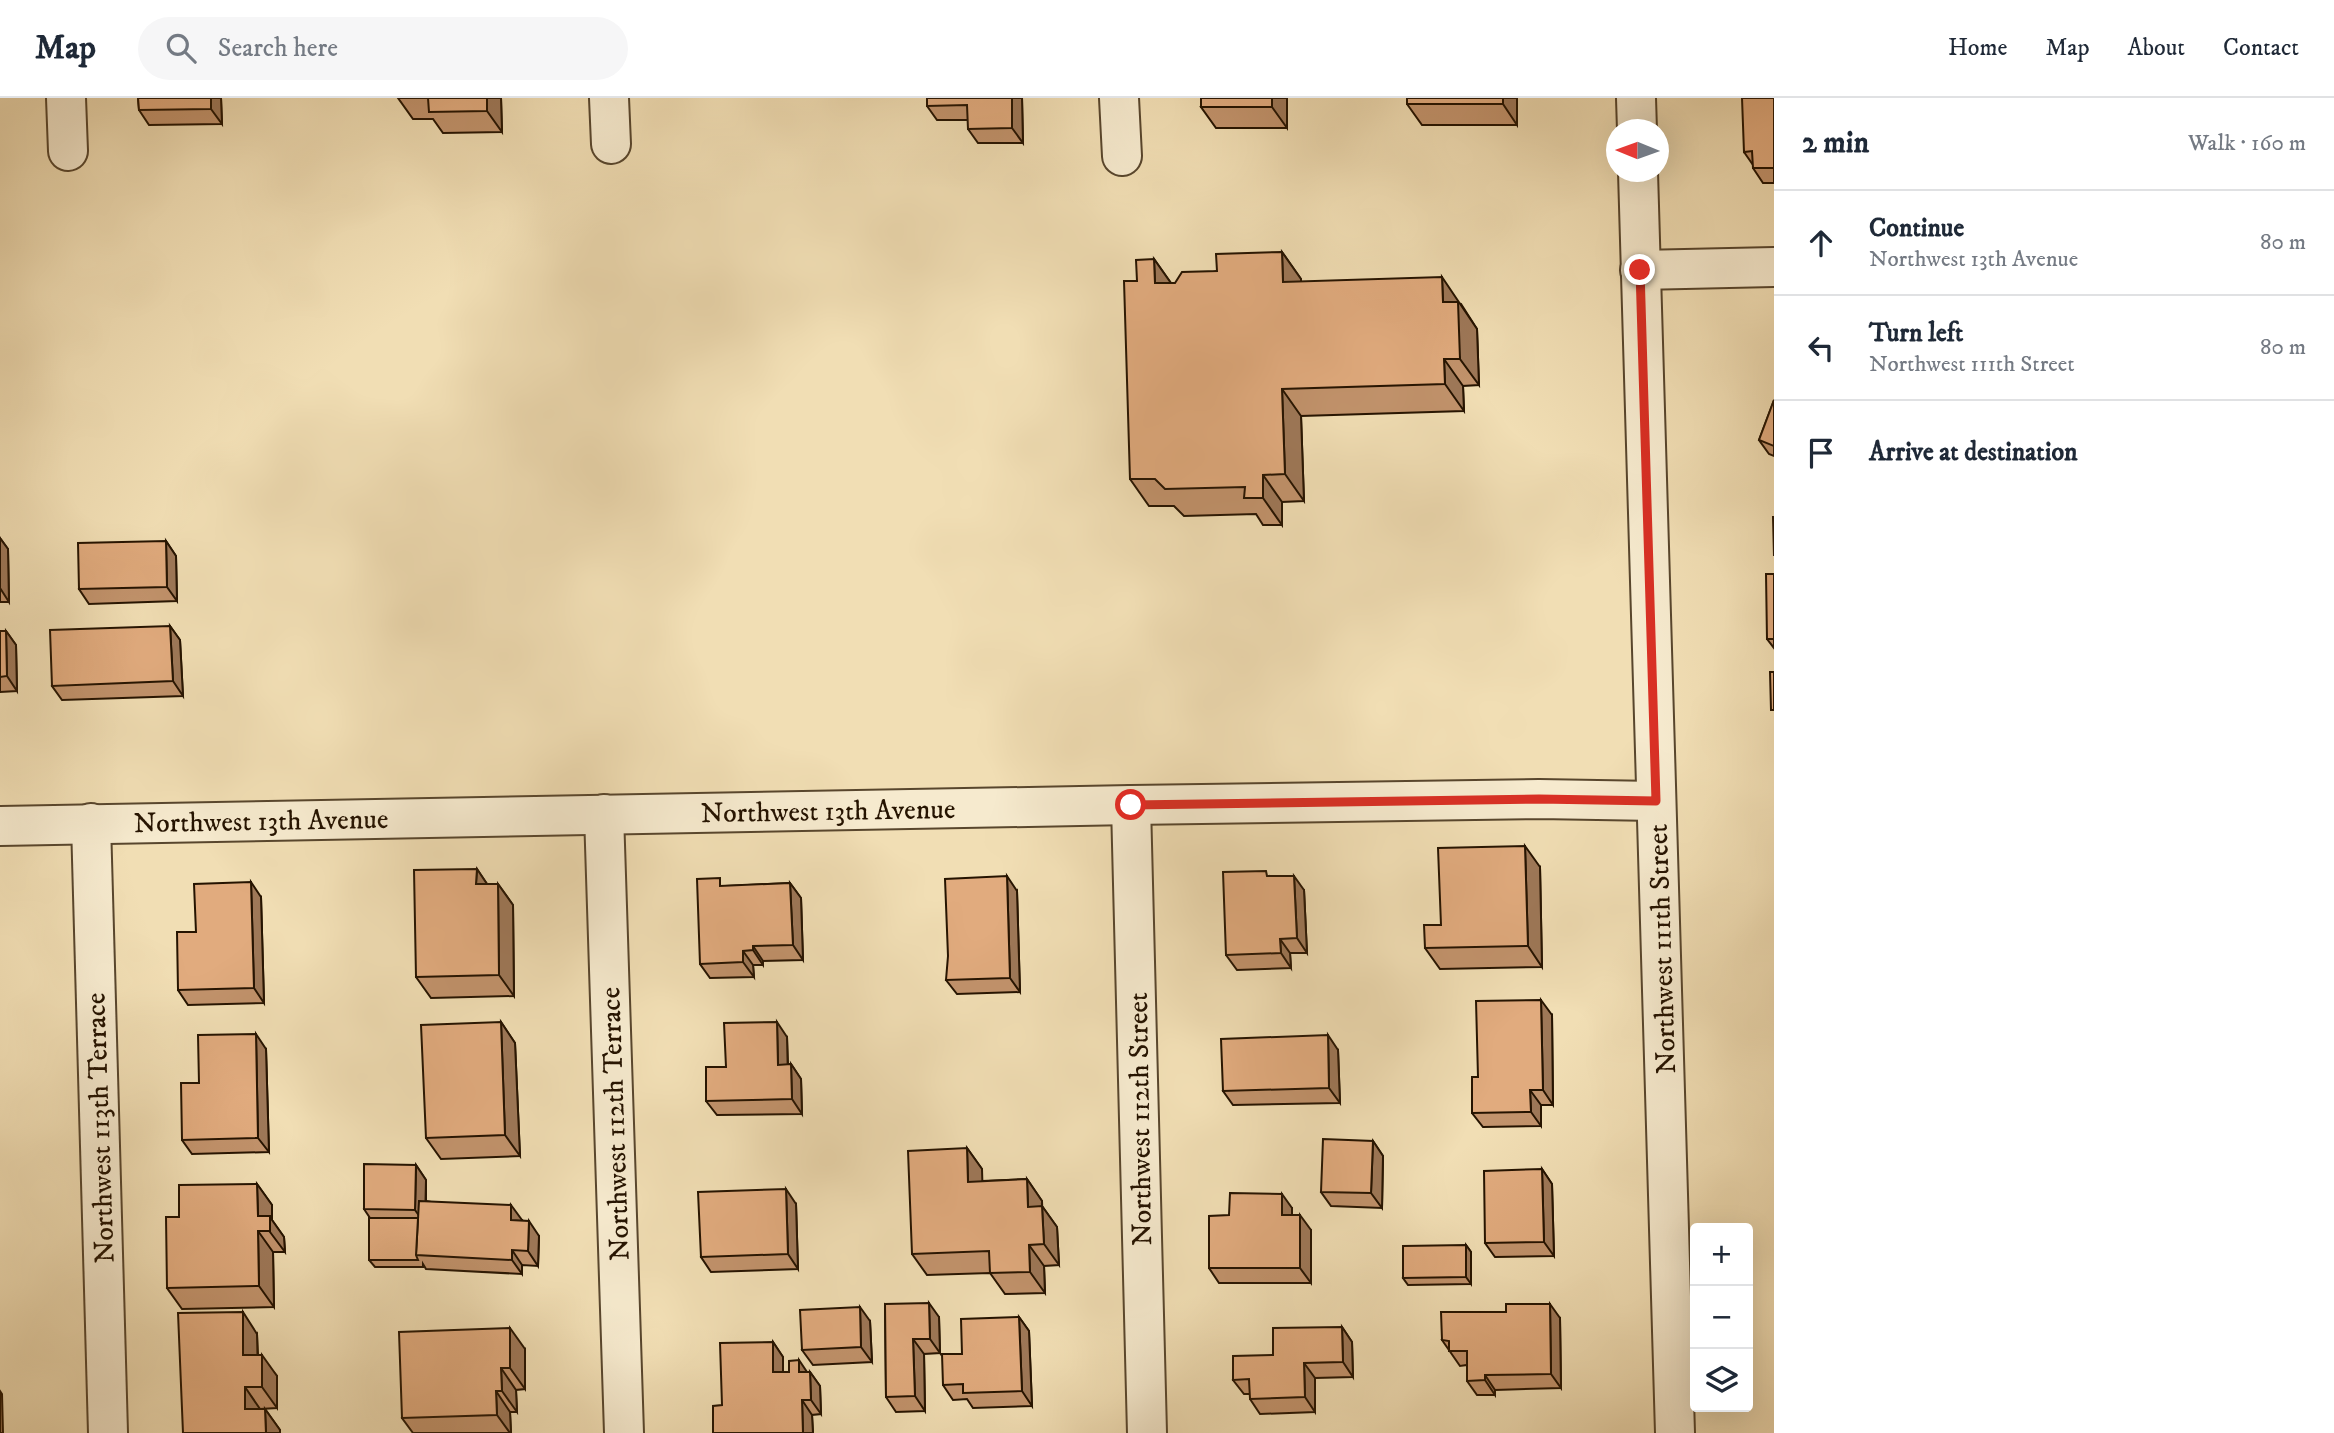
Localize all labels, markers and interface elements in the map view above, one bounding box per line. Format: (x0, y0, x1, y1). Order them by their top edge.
search box (138, 17, 628, 80)
text: Map (35, 28, 96, 69)
icon: search (162, 29, 200, 67)
text: Search here (218, 32, 338, 65)
text: Home (1948, 33, 2007, 63)
text: Map (2045, 33, 2090, 63)
text: About (2128, 33, 2185, 63)
text: Contact (2223, 33, 2299, 63)
north arrow (1606, 119, 1669, 182)
text: 2 min (1802, 125, 1869, 162)
text: Walk · 160 m (2188, 129, 2306, 158)
text: Continue (1869, 212, 1964, 245)
icon: ahead (1802, 224, 1840, 262)
text: 80 m (2260, 228, 2306, 257)
text: Northwest 13th Avenue (1869, 245, 2078, 274)
route end (1624, 254, 1655, 285)
text: Turn left (1869, 317, 1963, 350)
icon: left (1802, 329, 1840, 367)
text: 80 m (2260, 333, 2306, 362)
text: Northwest 111th Street (1869, 350, 2075, 379)
icon: arrive (1802, 434, 1840, 472)
text: Arrive at destination (1869, 436, 2078, 469)
route start (1115, 789, 1146, 820)
street label: Northwest 13th Avenue (700, 792, 956, 831)
street label: Northwest 13th Avenue (133, 802, 389, 841)
street label: Northwest 111th Street (1641, 823, 1684, 1075)
street label: Northwest 112th Terrace (593, 986, 638, 1261)
street label: Northwest 113th Terrace (78, 992, 123, 1264)
street label: Northwest 112th Street (1121, 992, 1160, 1246)
map controls (1690, 1223, 1753, 1412)
button: + (1690, 1223, 1753, 1286)
button: − (1690, 1286, 1753, 1349)
button: layers (1690, 1349, 1753, 1412)

